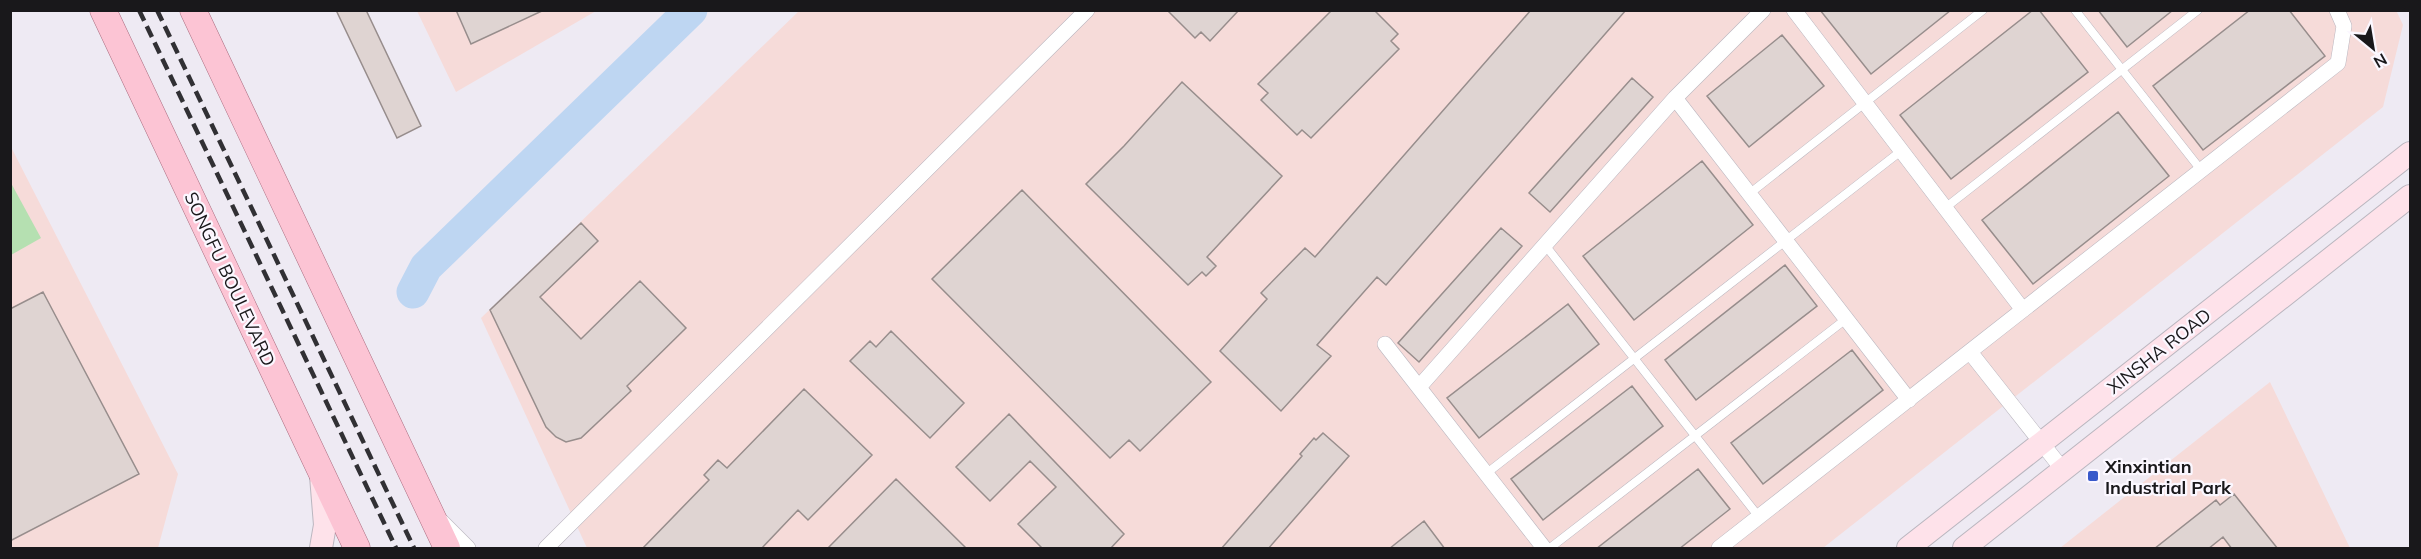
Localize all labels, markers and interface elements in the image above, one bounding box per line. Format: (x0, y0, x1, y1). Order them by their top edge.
north arrow (2343, 18, 2403, 78)
text: N (2370, 49, 2391, 73)
street label: SONGFU BOULEVARD (179, 188, 281, 370)
street label: XINSHA ROAD (2102, 303, 2216, 399)
place label: Xinxintian Industrial Park (2104, 455, 2232, 499)
marker: Xinxintian Industrial Park (2086, 469, 2100, 483)

